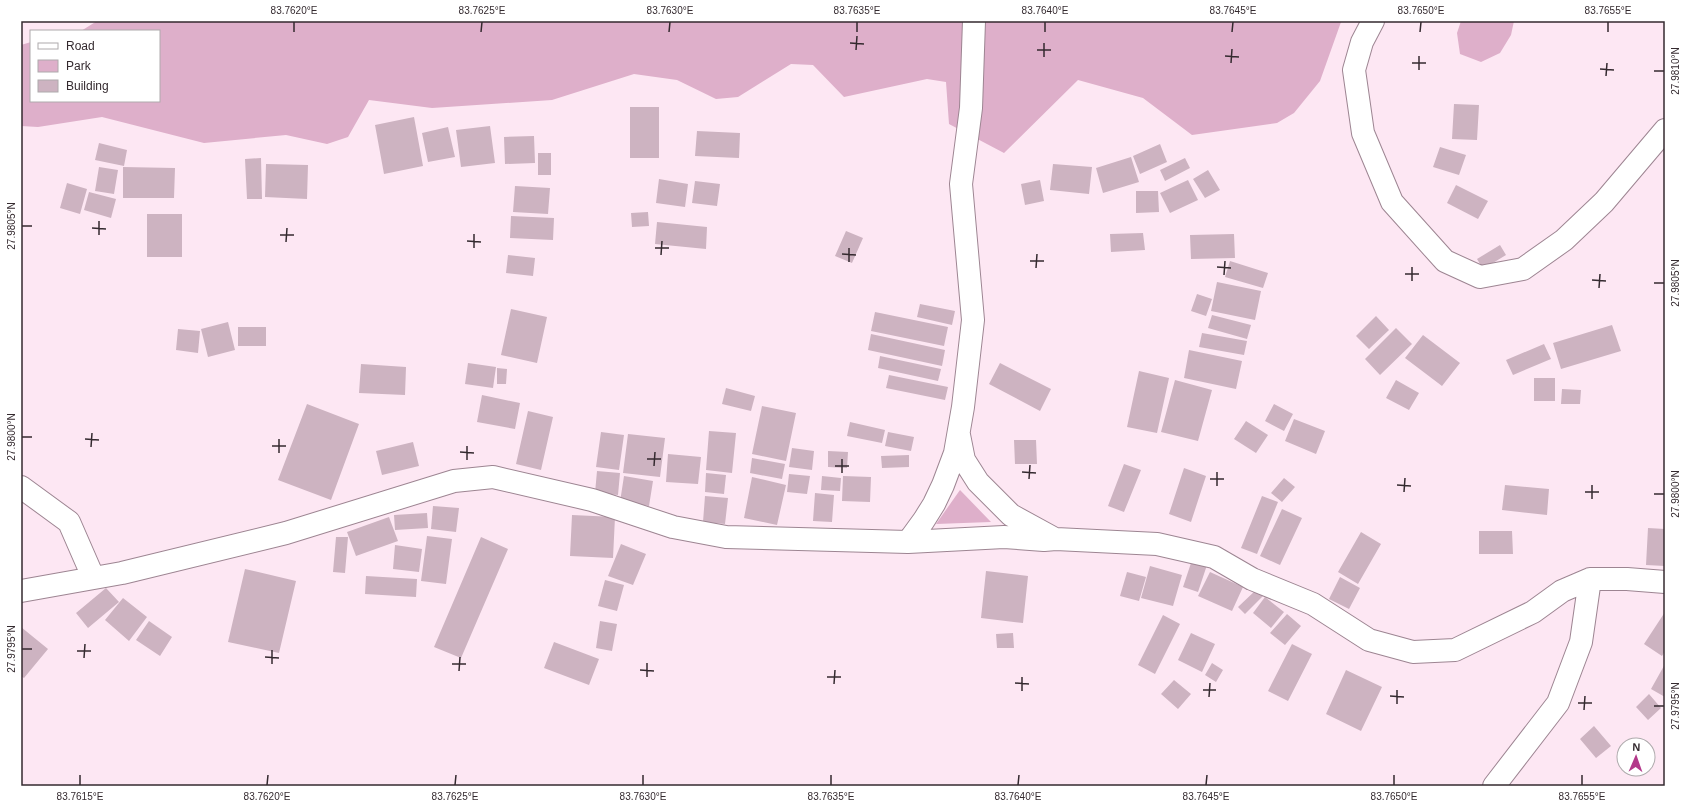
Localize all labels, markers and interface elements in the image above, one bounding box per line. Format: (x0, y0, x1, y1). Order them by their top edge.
text: 83.7620°E (271, 5, 318, 16)
text: 83.7625°E (459, 5, 506, 16)
text: 83.7630°E (647, 5, 694, 16)
text: 83.7635°E (834, 5, 881, 16)
text: 83.7640°E (1022, 5, 1069, 16)
text: 83.7645°E (1210, 5, 1257, 16)
text: 83.7650°E (1398, 5, 1445, 16)
text: 83.7655°E (1585, 5, 1632, 16)
legend (30, 30, 160, 102)
text: Road (66, 39, 95, 53)
text: 27.9810°N (1670, 47, 1681, 95)
text: Park (66, 59, 92, 73)
text: Building (66, 79, 109, 93)
text: 27.9805°N (6, 202, 17, 250)
text: 27.9805°N (1670, 259, 1681, 307)
text: 27.9800°N (6, 413, 17, 461)
text: 27.9800°N (1670, 470, 1681, 518)
text: 27.9795°N (6, 625, 17, 673)
text: 27.9795°N (1670, 682, 1681, 730)
north arrow (1616, 737, 1656, 777)
text: N (1632, 741, 1641, 753)
text: 83.7615°E (57, 791, 104, 802)
text: 83.7620°E (244, 791, 291, 802)
text: 83.7625°E (432, 791, 479, 802)
text: 83.7630°E (620, 791, 667, 802)
text: 83.7635°E (808, 791, 855, 802)
text: 83.7640°E (995, 791, 1042, 802)
text: 83.7645°E (1183, 791, 1230, 802)
text: 83.7650°E (1371, 791, 1418, 802)
text: 83.7655°E (1559, 791, 1606, 802)

